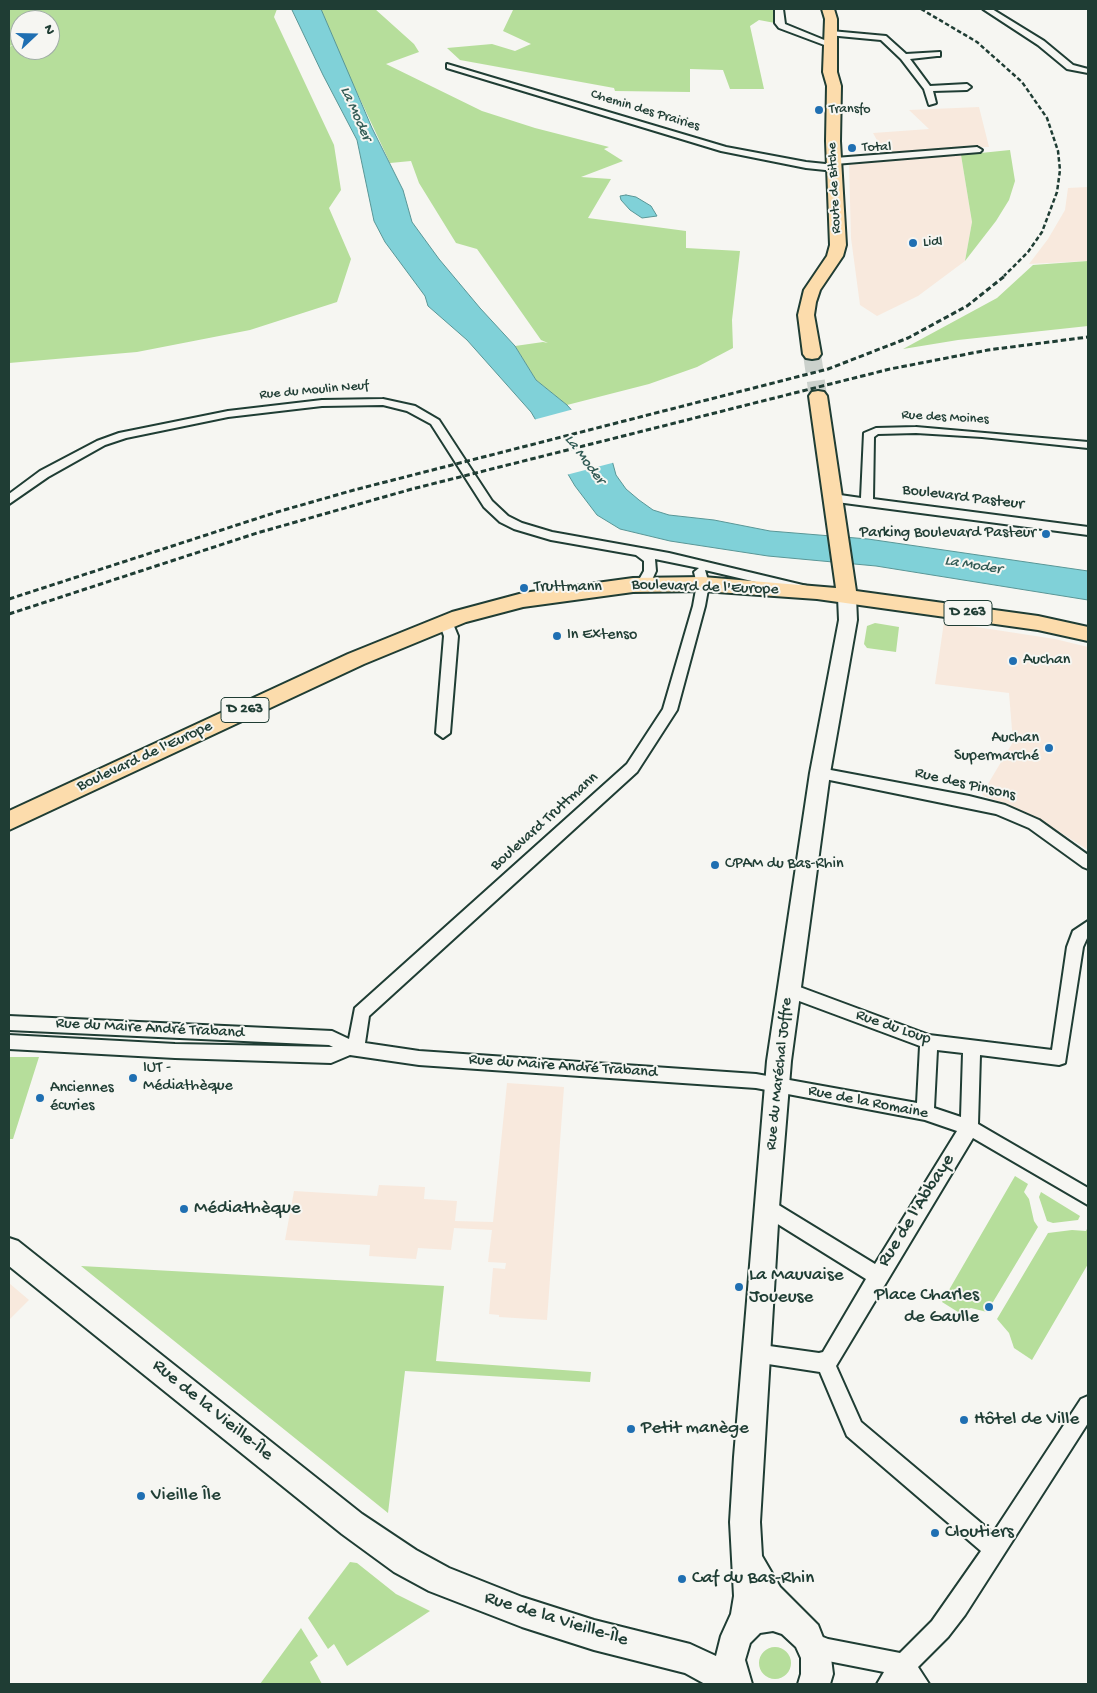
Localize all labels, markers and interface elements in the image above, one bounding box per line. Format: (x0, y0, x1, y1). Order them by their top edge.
north arrow (10, 10, 60, 60)
text: N (39, 22, 58, 37)
water label: La Moder (335, 84, 375, 144)
street label: Chemin des Prairies (588, 86, 702, 136)
place label: Transfo (829, 102, 870, 118)
marker: Transfo (813, 104, 825, 116)
place label: Total (862, 140, 891, 156)
street label: Route de Bitche (824, 142, 846, 234)
marker: Total (846, 142, 858, 154)
place label: Lidl (923, 235, 942, 251)
marker: Lidl (907, 237, 919, 249)
street label: Rue du Moulin Neuf (259, 378, 369, 404)
street label: Rue des Moines (901, 407, 989, 429)
water label: La Moder (560, 432, 608, 488)
street label: Boulevard Pasteur (901, 481, 1025, 515)
place label: Parking Boulevard Pasteur (859, 524, 1036, 544)
marker: Parking Boulevard Pasteur (1040, 528, 1052, 540)
water label: La Moder (943, 553, 1003, 579)
street label: Boulevard de l'Europe (631, 576, 779, 600)
place label: Truttmann (534, 578, 602, 598)
marker: Truttmann (518, 582, 530, 594)
road number: D 263 (944, 600, 992, 626)
place label: In Extenso (567, 626, 637, 646)
marker: In Extenso (551, 630, 563, 642)
place label: Auchan (1023, 651, 1070, 671)
marker: Auchan (1007, 655, 1019, 667)
road number: D 263 (221, 698, 269, 722)
street label: Boulevard de l'Europe (74, 717, 216, 797)
place label: Auchan Supermarché (954, 729, 1039, 767)
marker: Auchan Supermarché (1043, 742, 1055, 754)
street label: Rue des Pinsons (913, 764, 1017, 806)
street label: Boulevard Truttmann (487, 769, 603, 875)
place label: CPAM du Bas-Rhin (725, 855, 844, 875)
marker: CPAM du Bas-Rhin (709, 859, 721, 871)
street label: Rue du Maréchal Joffre (762, 997, 798, 1151)
street label: Rue du Loup (853, 1006, 933, 1050)
street label: Rue du Maire André Traband (55, 1014, 245, 1044)
street label: Rue du Maire André Traband (468, 1051, 658, 1083)
place label: IUT - Médiathèque (143, 1059, 233, 1097)
marker: IUT - Médiathèque (127, 1072, 139, 1084)
place label: Anciennes écuries (50, 1079, 114, 1117)
street label: Rue de la Romaine (806, 1082, 930, 1124)
marker: Anciennes écuries (34, 1092, 46, 1104)
street label: Rue de l'Abbaye (873, 1150, 961, 1272)
place label: Médiathèque (194, 1198, 301, 1220)
marker: Médiathèque (178, 1203, 190, 1215)
place label: La Mauvaise Joueuse (749, 1265, 843, 1309)
marker: La Mauvaise Joueuse (733, 1281, 745, 1293)
place label: Place Charles de Gaulle (874, 1285, 979, 1329)
marker: Place Charles de Gaulle (983, 1301, 995, 1313)
street label: Rue de la Vieille-Île (147, 1355, 277, 1467)
place label: Hôtel de Ville (974, 1409, 1079, 1431)
marker: Hôtel de Ville (958, 1414, 970, 1426)
place label: Petit manège (641, 1418, 749, 1440)
marker: Petit manège (625, 1423, 637, 1435)
place label: Vieille Île (151, 1485, 221, 1507)
marker: Vieille Île (135, 1490, 147, 1502)
place label: Cloutiers (945, 1522, 1014, 1544)
marker: Cloutiers (929, 1527, 941, 1539)
place label: Caf du Bas-Rhin (692, 1568, 814, 1590)
marker: Caf du Bas-Rhin (676, 1573, 688, 1585)
street label: Rue de la Vieille-Île (481, 1587, 631, 1653)

